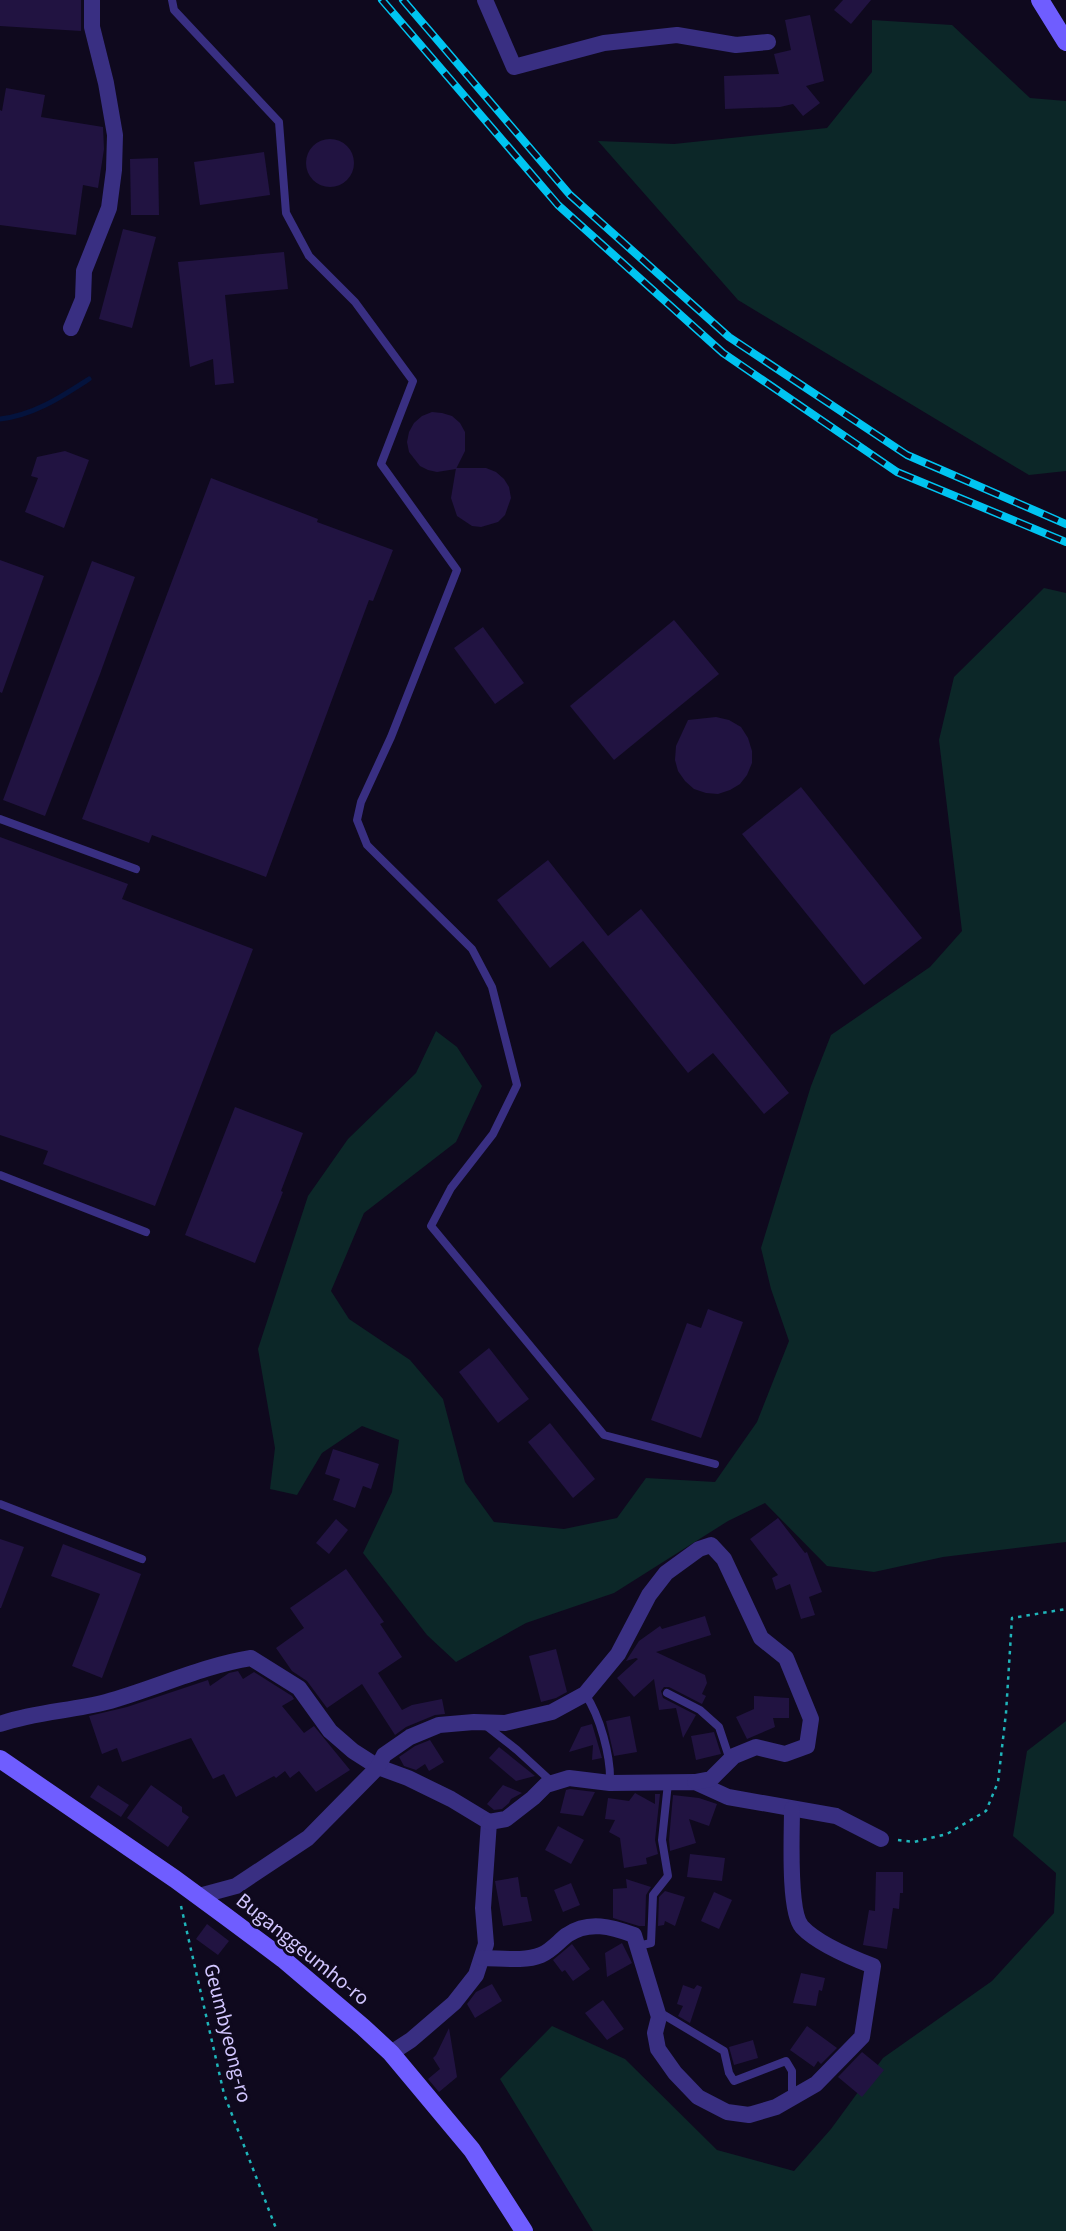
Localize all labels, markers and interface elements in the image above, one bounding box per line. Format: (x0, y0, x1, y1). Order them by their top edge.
street label: Buganggeumho-ro (230, 1886, 376, 2012)
street label: Geumbyeong-ro (196, 1960, 260, 2106)

